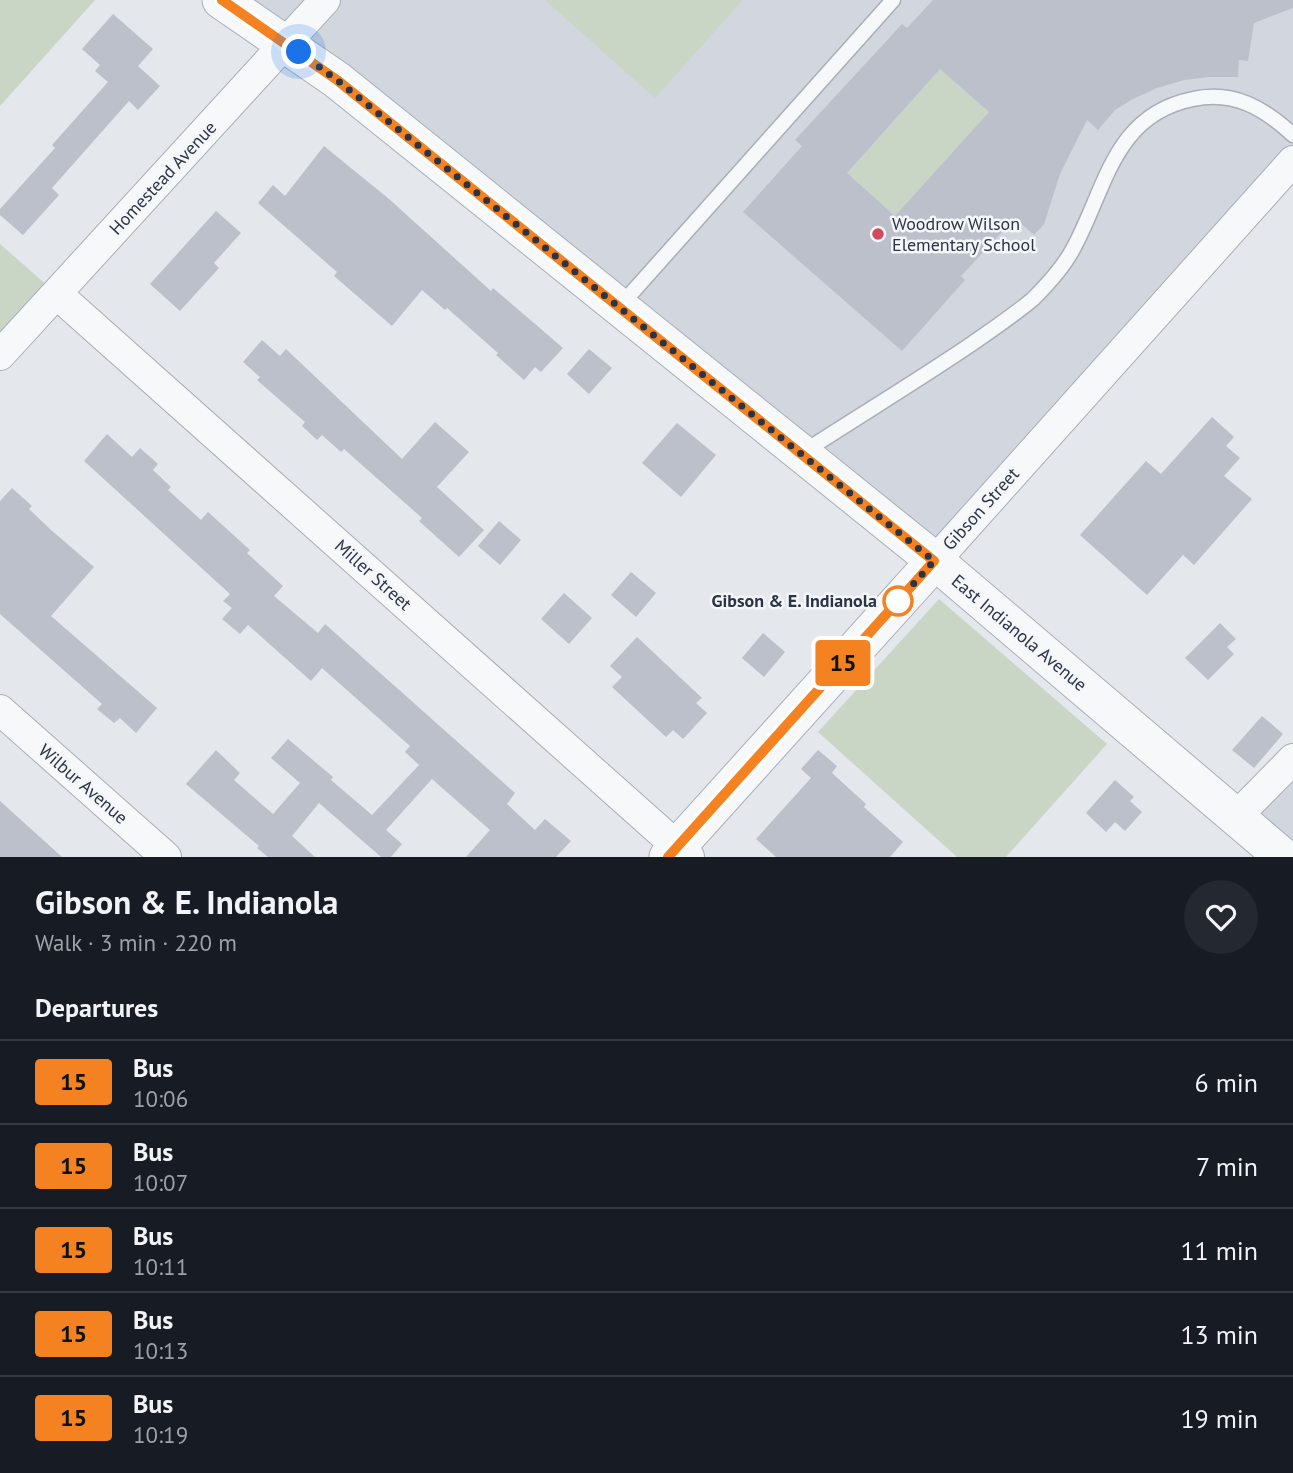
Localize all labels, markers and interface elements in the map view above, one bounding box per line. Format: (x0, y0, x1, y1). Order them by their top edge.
your location (281, 34, 316, 69)
street label: Homestead Avenue (104, 116, 221, 239)
place label: Woodrow Wilson Elementary School (892, 212, 1036, 256)
marker: Woodrow Wilson Elementary School (870, 226, 886, 242)
street label: Gibson Street (937, 463, 1024, 555)
street label: Miller Street (330, 534, 417, 615)
street label: East Indianola Avenue (947, 569, 1092, 696)
marker: Gibson & E. Indianola (883, 586, 913, 616)
place label: Gibson & E. Indianola (711, 589, 877, 612)
line badge: 15 (812, 640, 874, 686)
text: 15 (829, 647, 857, 678)
street label: Wilbur Avenue (34, 739, 133, 829)
text: Gibson & E. Indianola (35, 880, 338, 923)
button: heart (1184, 880, 1258, 954)
text: Walk · 3 min · 220 m (35, 928, 237, 957)
text: Departures (35, 991, 158, 1024)
text: Bus (133, 1051, 173, 1084)
text: 15 (60, 1066, 87, 1097)
text: 6 min (1195, 1066, 1258, 1099)
text: 10:06 (133, 1084, 188, 1113)
text: Bus (133, 1135, 173, 1168)
text: 15 (60, 1150, 87, 1181)
text: 7 min (1196, 1150, 1258, 1183)
text: 10:07 (133, 1168, 188, 1197)
text: Bus (133, 1219, 173, 1252)
text: 15 (60, 1234, 87, 1265)
text: 11 min (1180, 1234, 1258, 1267)
text: 10:11 (133, 1252, 188, 1281)
text: Bus (133, 1303, 173, 1336)
text: 15 (60, 1318, 87, 1349)
text: 13 min (1180, 1318, 1258, 1351)
text: 10:13 (133, 1336, 188, 1365)
text: Bus (133, 1387, 173, 1420)
text: 15 (60, 1402, 87, 1433)
text: 19 min (1180, 1402, 1258, 1435)
text: 10:19 (133, 1420, 188, 1449)

